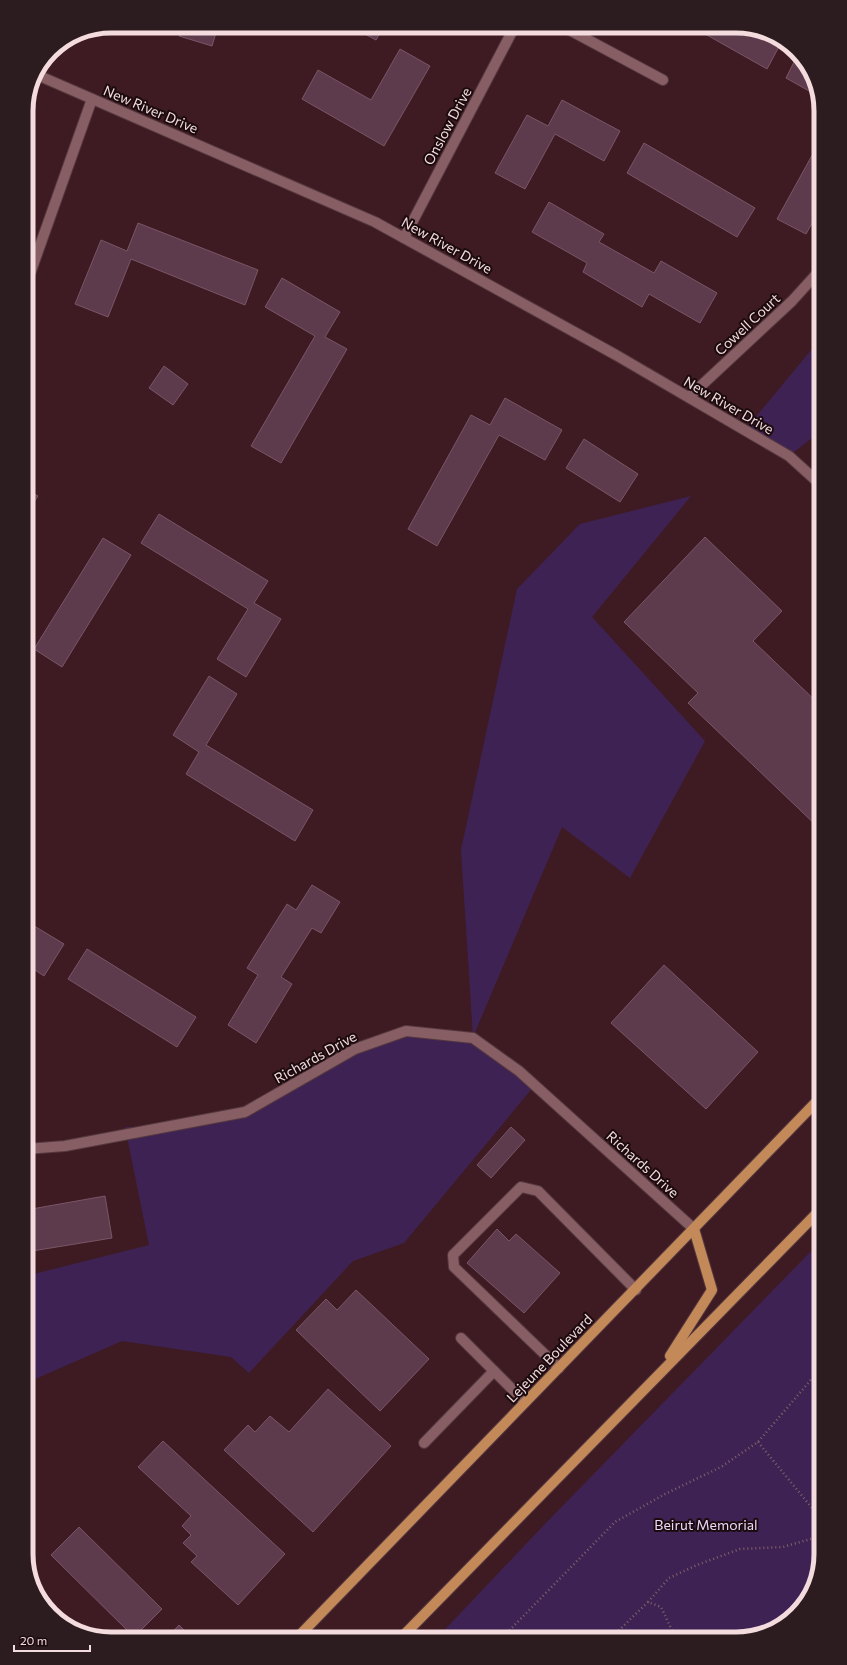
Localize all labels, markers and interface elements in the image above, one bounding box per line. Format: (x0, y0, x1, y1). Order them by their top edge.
street label: New River Drive (101, 81, 201, 137)
street label: Onslow Drive (419, 84, 475, 168)
street label: New River Drive (399, 213, 495, 277)
street label: Cowell Court (711, 289, 783, 359)
street label: New River Drive (681, 372, 777, 438)
street label: Richards Drive (271, 1027, 359, 1087)
street label: Richards Drive (603, 1127, 683, 1201)
street label: Lejeune Boulevard (503, 1310, 595, 1406)
park label: Beirut Memorial (654, 1516, 758, 1533)
scale bar (14, 1627, 90, 1653)
text: 20 m (20, 1633, 47, 1647)

